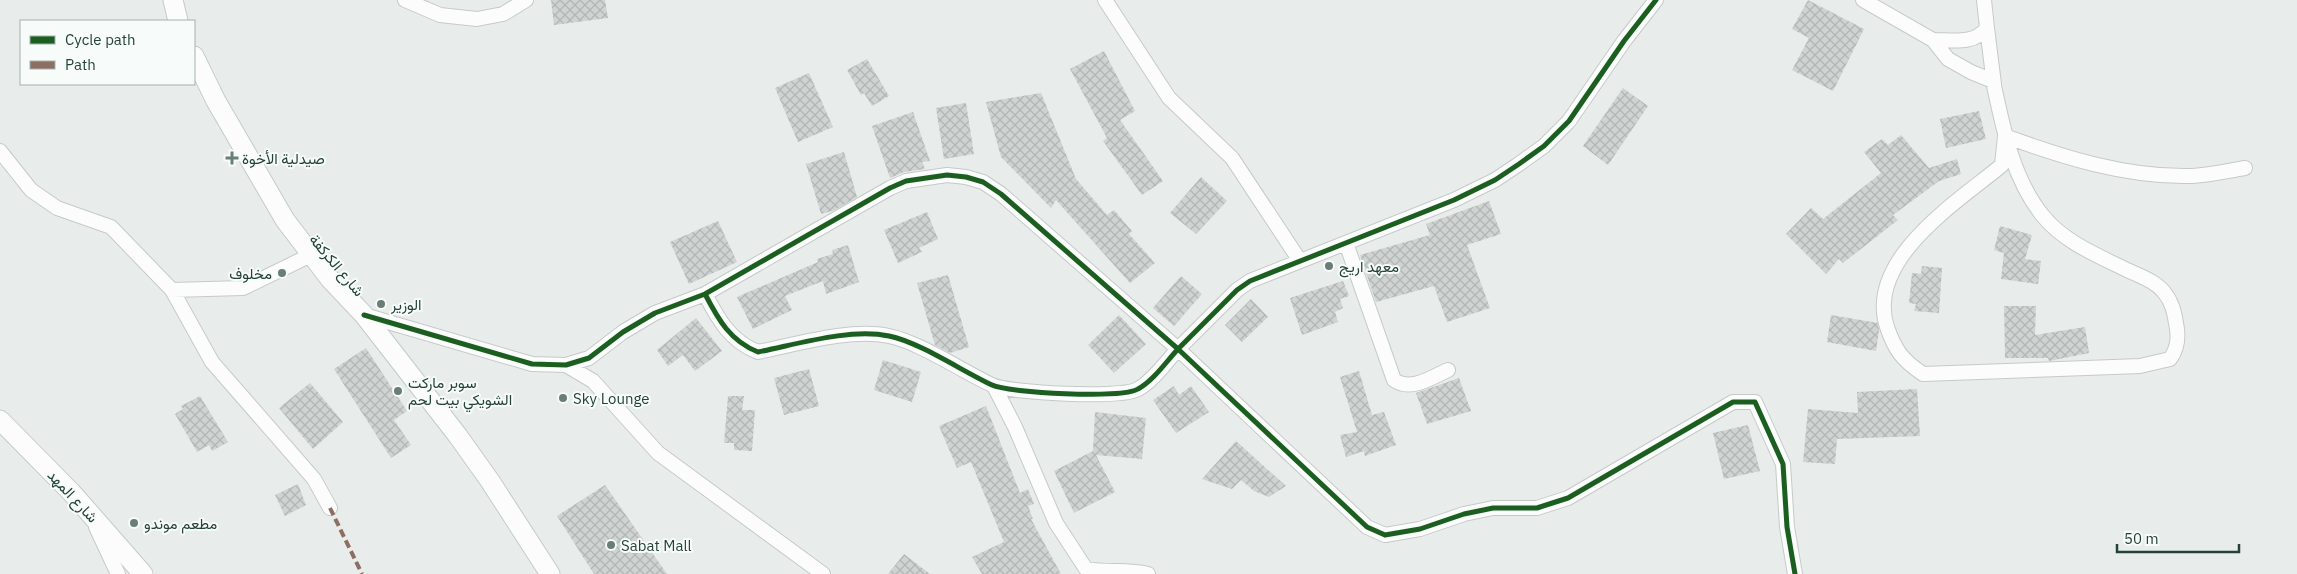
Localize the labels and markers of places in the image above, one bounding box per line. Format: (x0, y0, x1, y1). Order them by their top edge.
place label: صيدلية الأخوة (242, 149, 325, 168)
marker: صيدلية الأخوة (226, 152, 238, 164)
place label: معهد اريج (1339, 257, 1399, 278)
marker: معهد اريج (1323, 260, 1335, 272)
place label: مخلوف (229, 264, 272, 283)
marker: مخلوف (276, 267, 288, 279)
place label: الوزير (390, 295, 422, 314)
marker: الوزير (375, 298, 387, 310)
place label: سوبر ماركت الشويكي بيت لحم (408, 373, 512, 413)
marker: سوبر ماركت الشويكي بيت لحم (392, 385, 404, 397)
place label: Sky Lounge (573, 389, 650, 408)
marker: Sky Lounge (557, 392, 569, 404)
place label: مطعم موندو (144, 514, 217, 534)
marker: مطعم موندو (128, 517, 140, 529)
place label: Sabat Mall (621, 536, 692, 555)
marker: Sabat Mall (605, 539, 617, 551)

